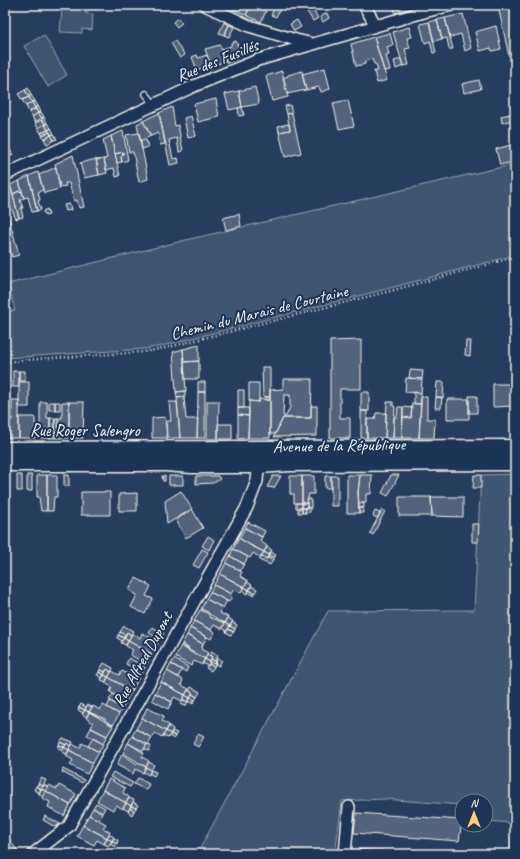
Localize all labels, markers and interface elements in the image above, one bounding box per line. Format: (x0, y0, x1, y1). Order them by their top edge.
street label: Rue des Fusillés (173, 34, 263, 86)
street label: Chemin du Marais de Courtaine (168, 280, 351, 345)
street label: Rue Roger Salengro (30, 420, 141, 441)
street label: Avenue de la République (273, 434, 407, 457)
street label: Rue Alfred Dupont (108, 606, 178, 710)
north arrow (454, 793, 494, 833)
text: N (471, 796, 480, 810)

